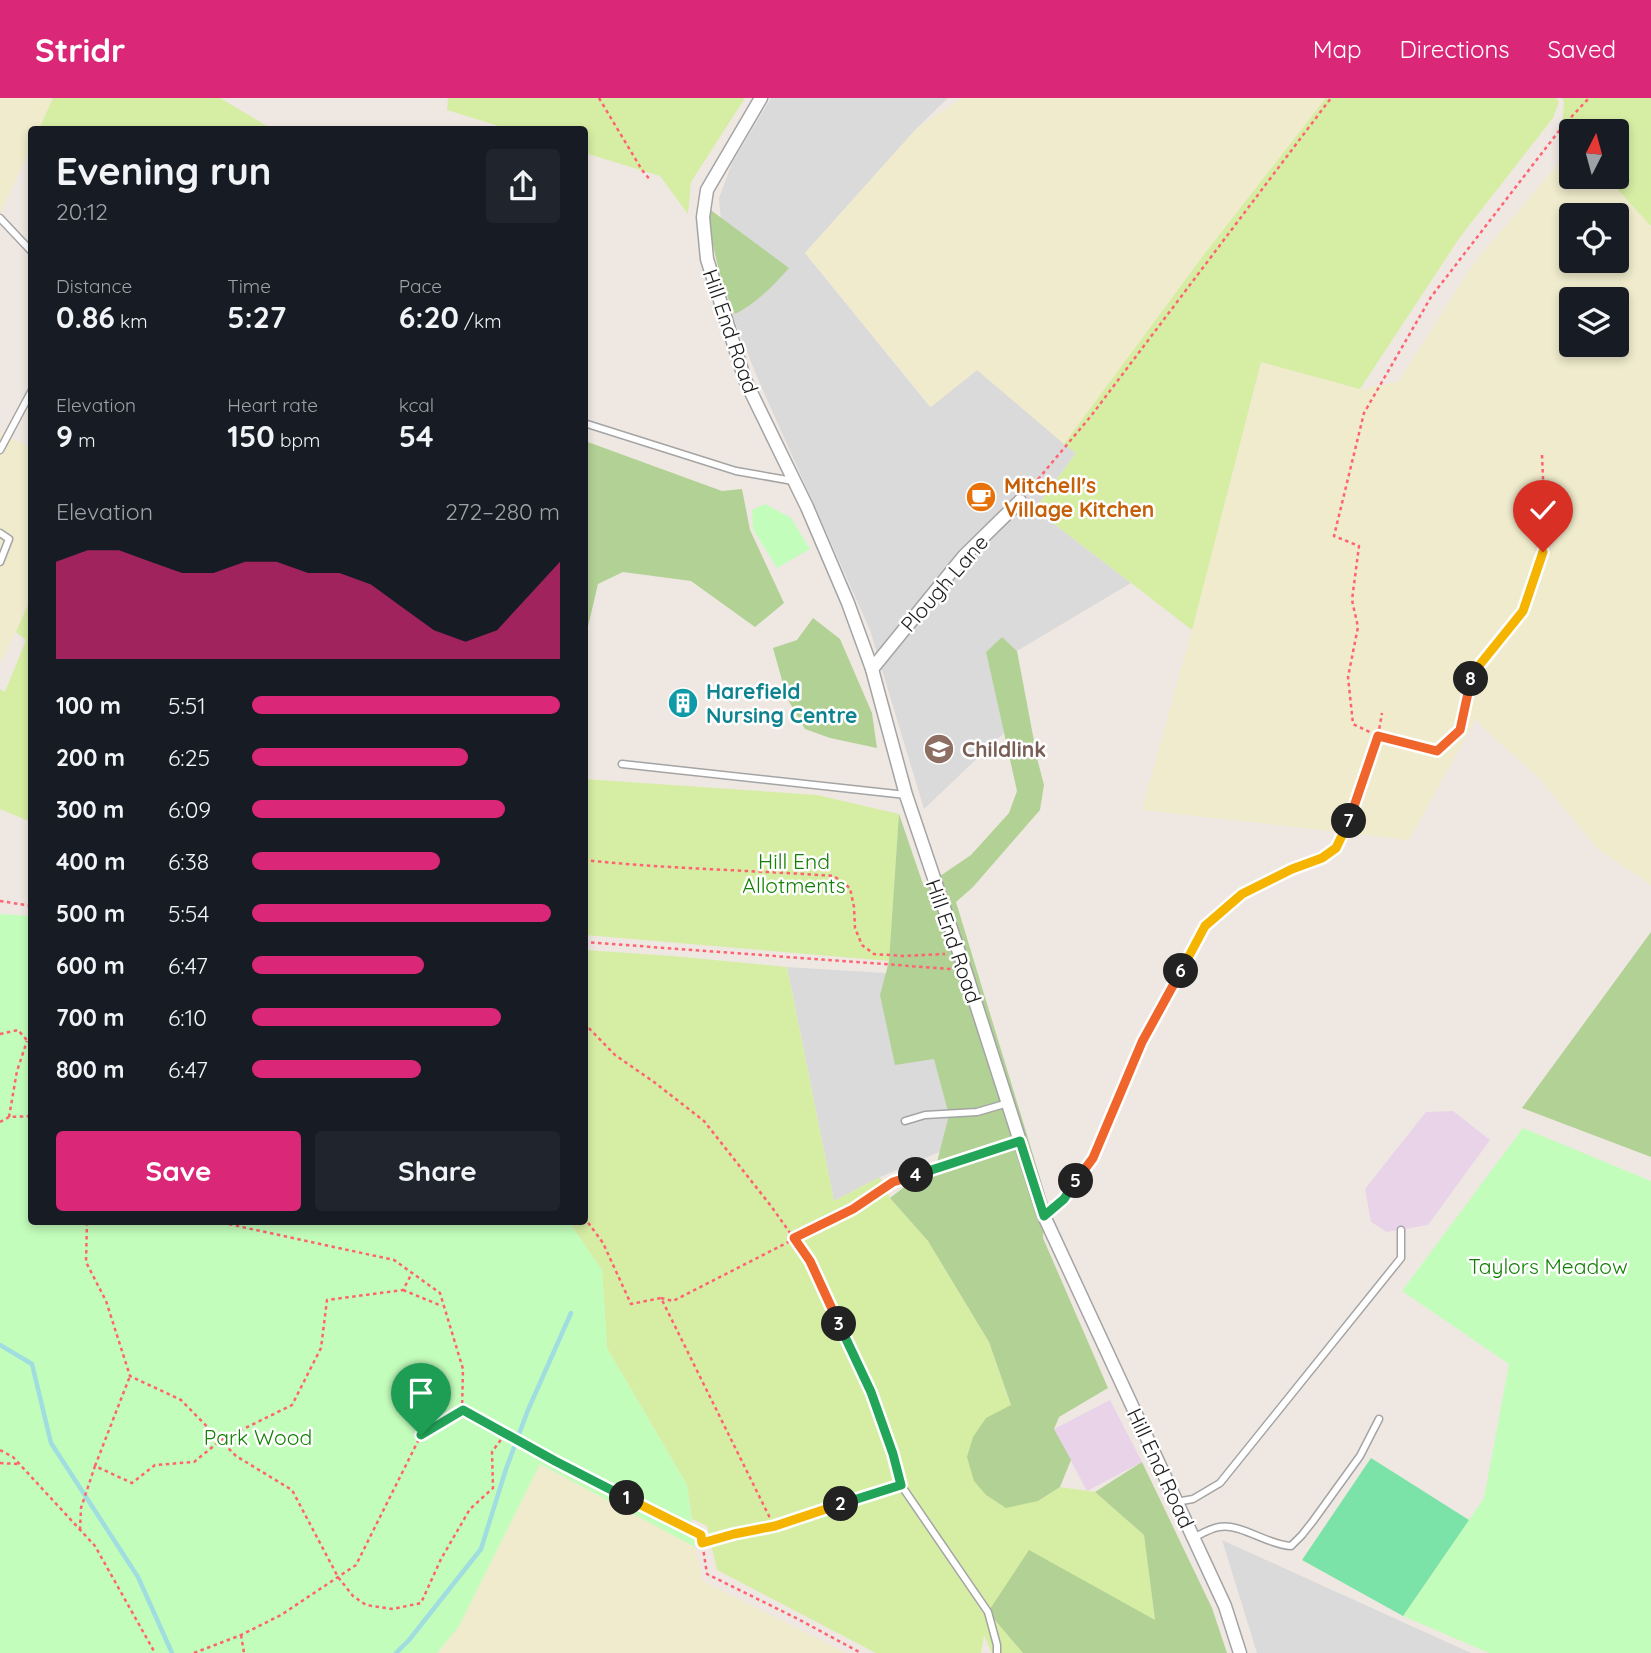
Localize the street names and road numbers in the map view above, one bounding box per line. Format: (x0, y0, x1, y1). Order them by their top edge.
street label: Hill End Road (698, 265, 764, 397)
street label: Plough Lane (895, 529, 993, 637)
street label: Hill End Road (921, 875, 987, 1007)
street label: Hill End Road (1122, 1404, 1200, 1532)

